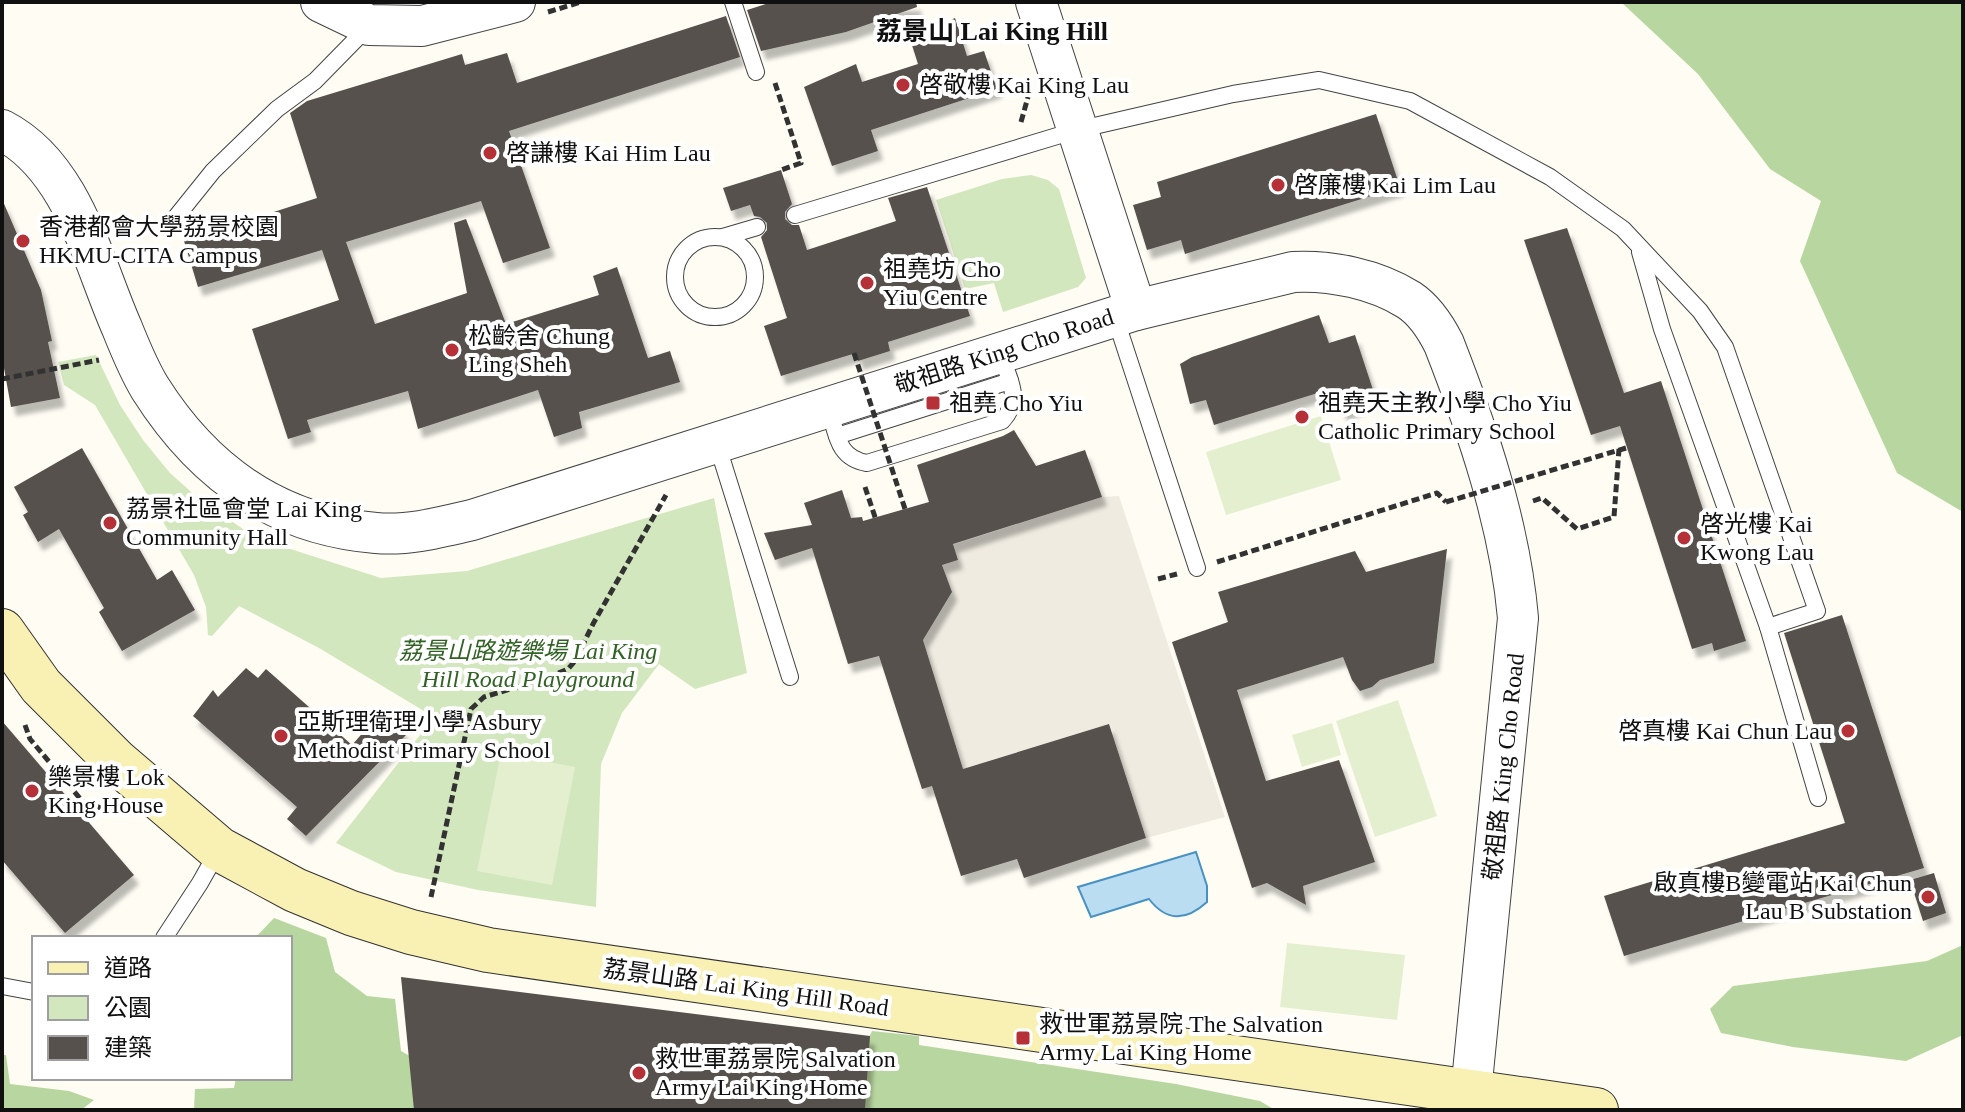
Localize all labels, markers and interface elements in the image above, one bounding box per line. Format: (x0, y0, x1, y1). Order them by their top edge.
district label: 荔景山 Lai King Hill (876, 17, 1108, 46)
place label: 啓敬樓 Kai King Lau (919, 72, 1129, 98)
marker: 啓敬樓 Kai King Lau (894, 76, 912, 94)
place label: 啓謙樓 Kai Him Lau (506, 140, 711, 166)
marker: 啓謙樓 Kai Him Lau (481, 144, 499, 162)
place label: 啓廉樓 Kai Lim Lau (1294, 172, 1496, 198)
marker: 啓廉樓 Kai Lim Lau (1269, 176, 1287, 194)
place label: 香港都會大學荔景校園 HKMU-CITA Campus (39, 214, 279, 268)
marker: 香港都會大學荔景校園 HKMU-CITA Campus (14, 232, 32, 250)
place label: 祖堯坊 Cho Yiu Centre (883, 256, 1001, 310)
marker: 祖堯坊 Cho Yiu Centre (858, 274, 876, 292)
street label: 敬祖路 King Cho Road (891, 303, 1117, 399)
place label: 松齡舍 Chung Ling Sheh (468, 323, 610, 377)
marker: 松齡舍 Chung Ling Sheh (443, 341, 461, 359)
place label: 祖堯 Cho Yiu (949, 390, 1083, 416)
place label: 祖堯天主教小學 Cho Yiu Catholic Primary School (1318, 390, 1572, 444)
marker: 祖堯 Cho Yiu (924, 394, 942, 412)
marker: 祖堯天主教小學 Cho Yiu Catholic Primary School (1293, 408, 1311, 426)
place label: 荔景社區會堂 Lai King Community Hall (126, 496, 362, 550)
place label: 啓光樓 Kai Kwong Lau (1700, 511, 1814, 565)
marker: 荔景社區會堂 Lai King Community Hall (101, 514, 119, 532)
marker: 啓光樓 Kai Kwong Lau (1675, 529, 1693, 547)
park label: 荔景山路遊樂場 Lai King Hill Road Playground (399, 638, 657, 692)
street label: 敬祖路 King Cho Road (1479, 652, 1529, 882)
place label: 亞斯理衛理小學 Asbury Methodist Primary School (297, 709, 551, 763)
place label: 啓真樓 Kai Chun Lau (1618, 718, 1832, 744)
marker: 啓真樓 Kai Chun Lau (1839, 722, 1857, 740)
marker: 亞斯理衛理小學 Asbury Methodist Primary School (272, 727, 290, 745)
place label: 樂景樓 Lok King House (48, 764, 165, 818)
marker: 樂景樓 Lok King House (23, 782, 41, 800)
place label: 啟真樓B變電站 Kai Chun Lau B Substation (1653, 870, 1912, 924)
marker: 啟真樓B變電站 Kai Chun Lau B Substation (1919, 888, 1937, 906)
legend (32, 936, 292, 1080)
text: 道路 (104, 955, 152, 981)
street label: 荔景山路 Lai King Hill Road (602, 955, 890, 1021)
text: 公園 (104, 995, 152, 1021)
place label: 救世軍荔景院 The Salvation Army Lai King Home (1039, 1011, 1323, 1065)
marker: 救世軍荔景院 The Salvation Army Lai King Home (1014, 1029, 1032, 1047)
text: 建築 (104, 1035, 152, 1061)
place label: 救世軍荔景院 Salvation Army Lai King Home (655, 1046, 896, 1100)
marker: 救世軍荔景院 Salvation Army Lai King Home (630, 1064, 648, 1082)

